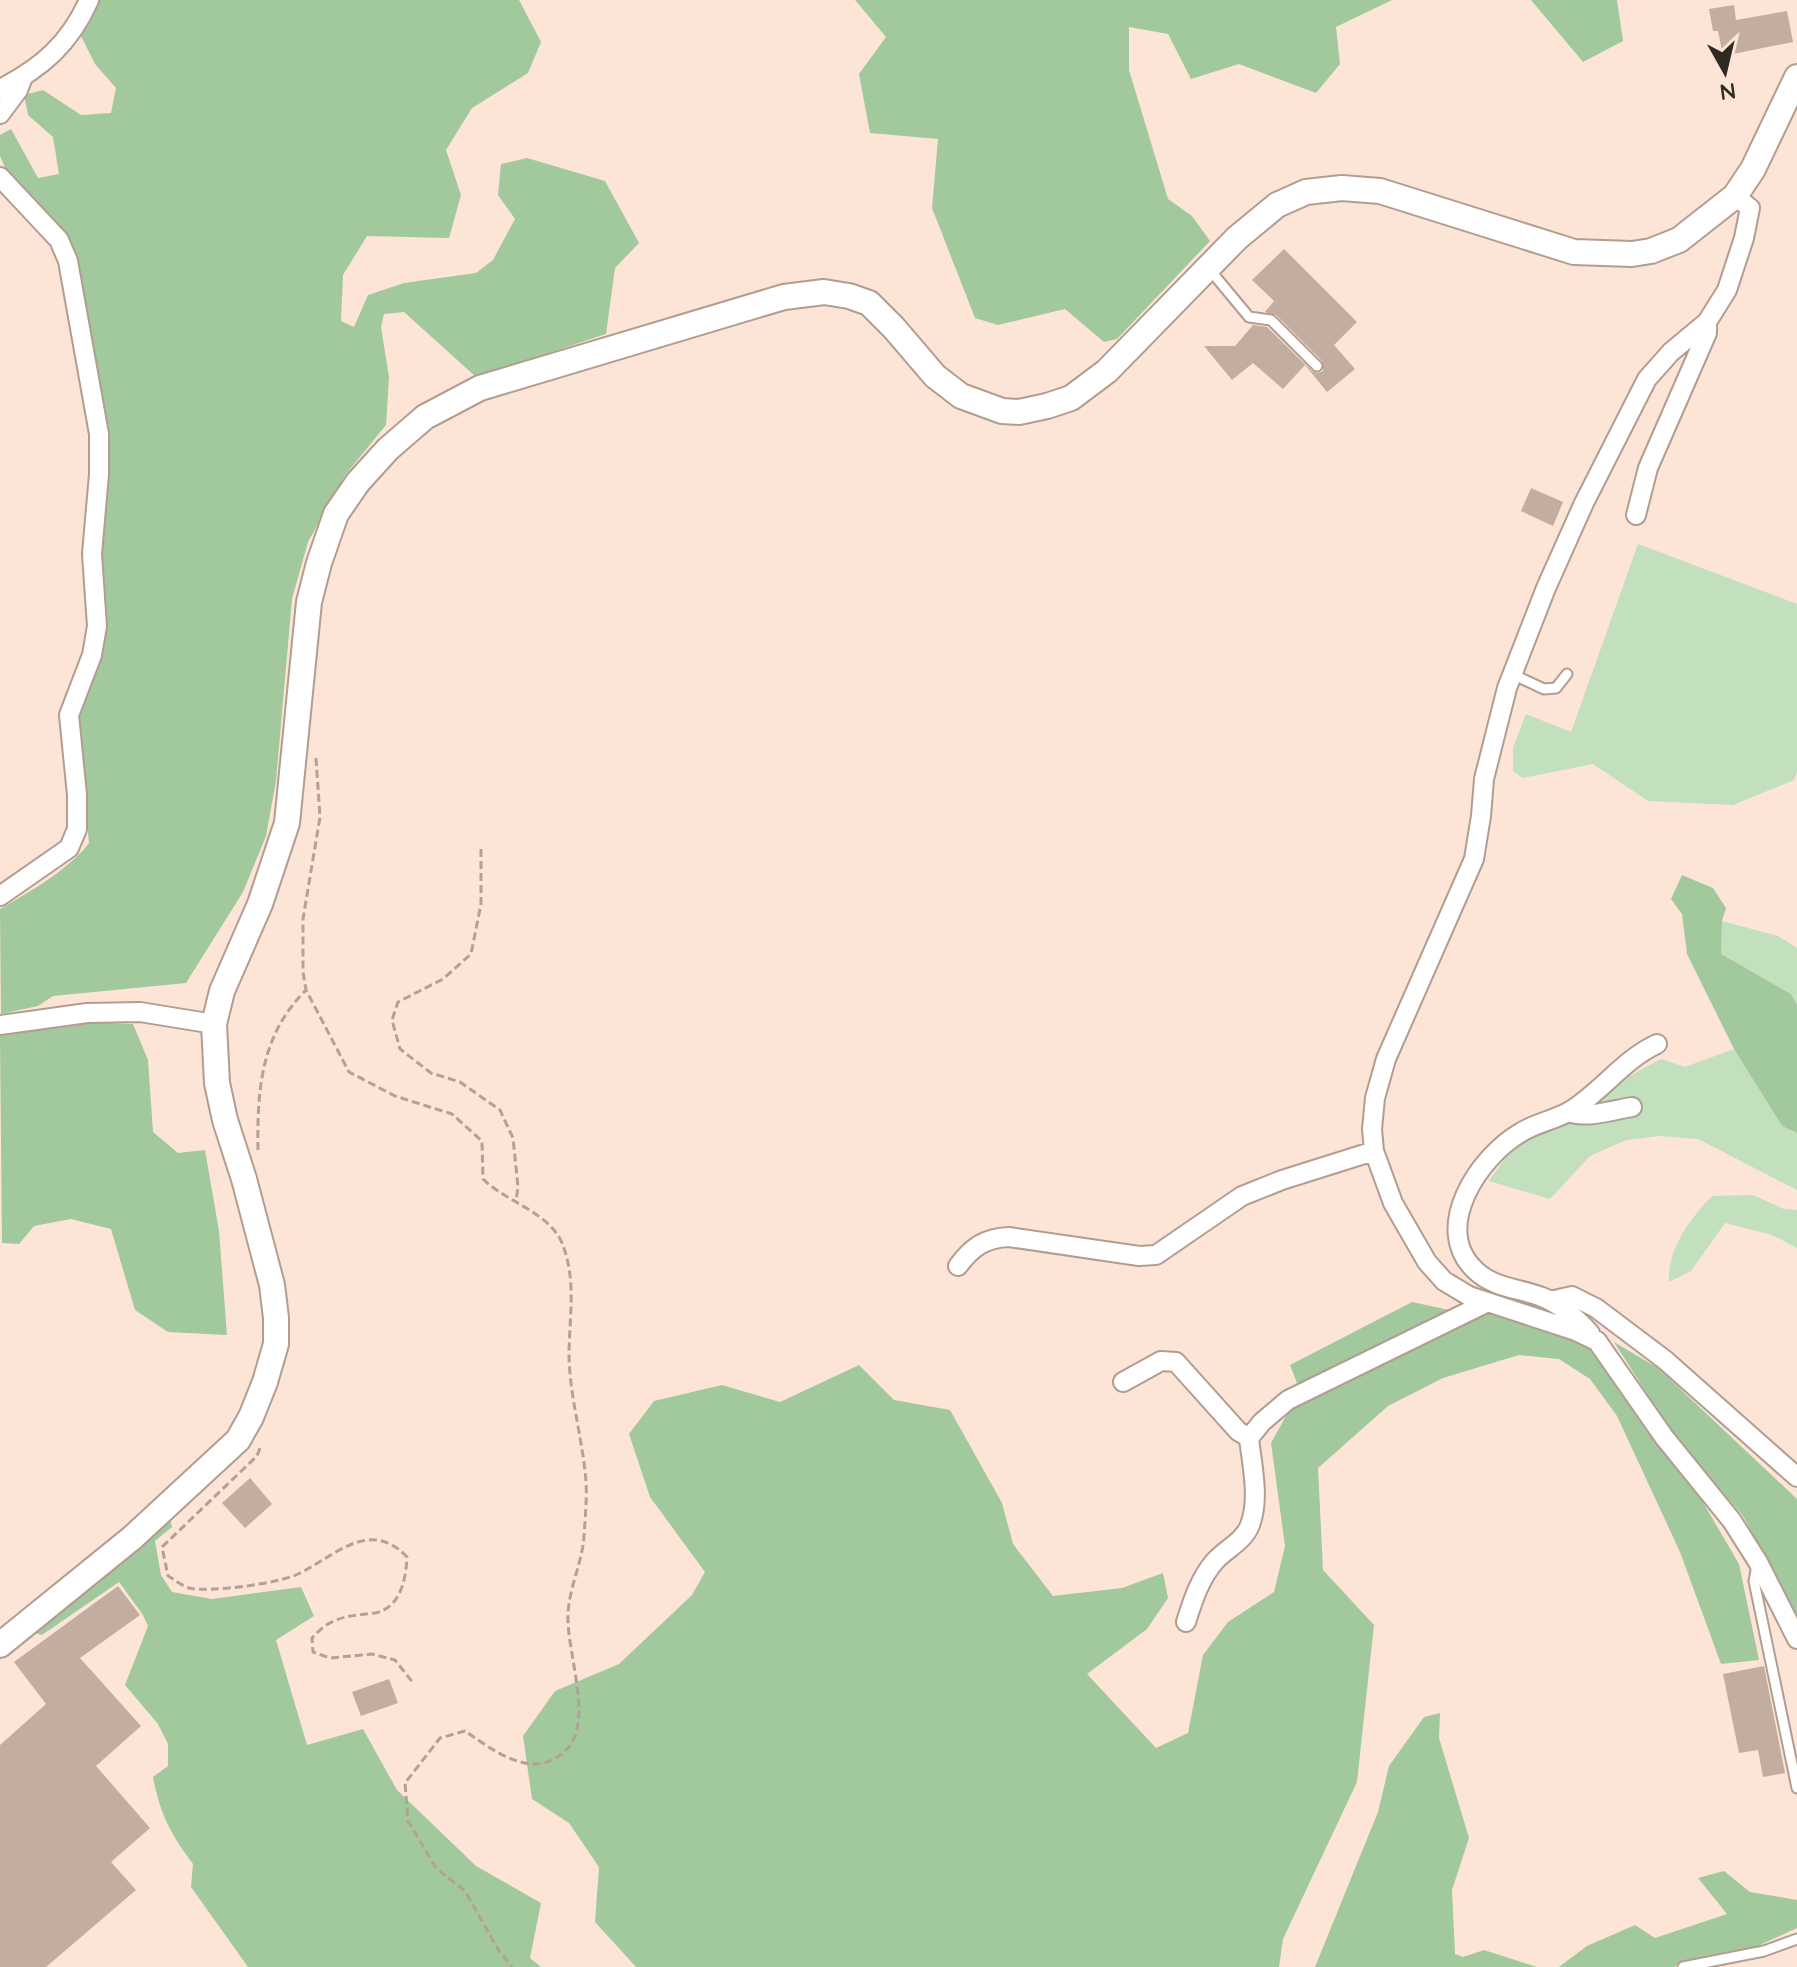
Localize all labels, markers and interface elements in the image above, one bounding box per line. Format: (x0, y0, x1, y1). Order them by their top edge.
north arrow (1685, 32, 1765, 112)
text: N (1718, 77, 1738, 107)

